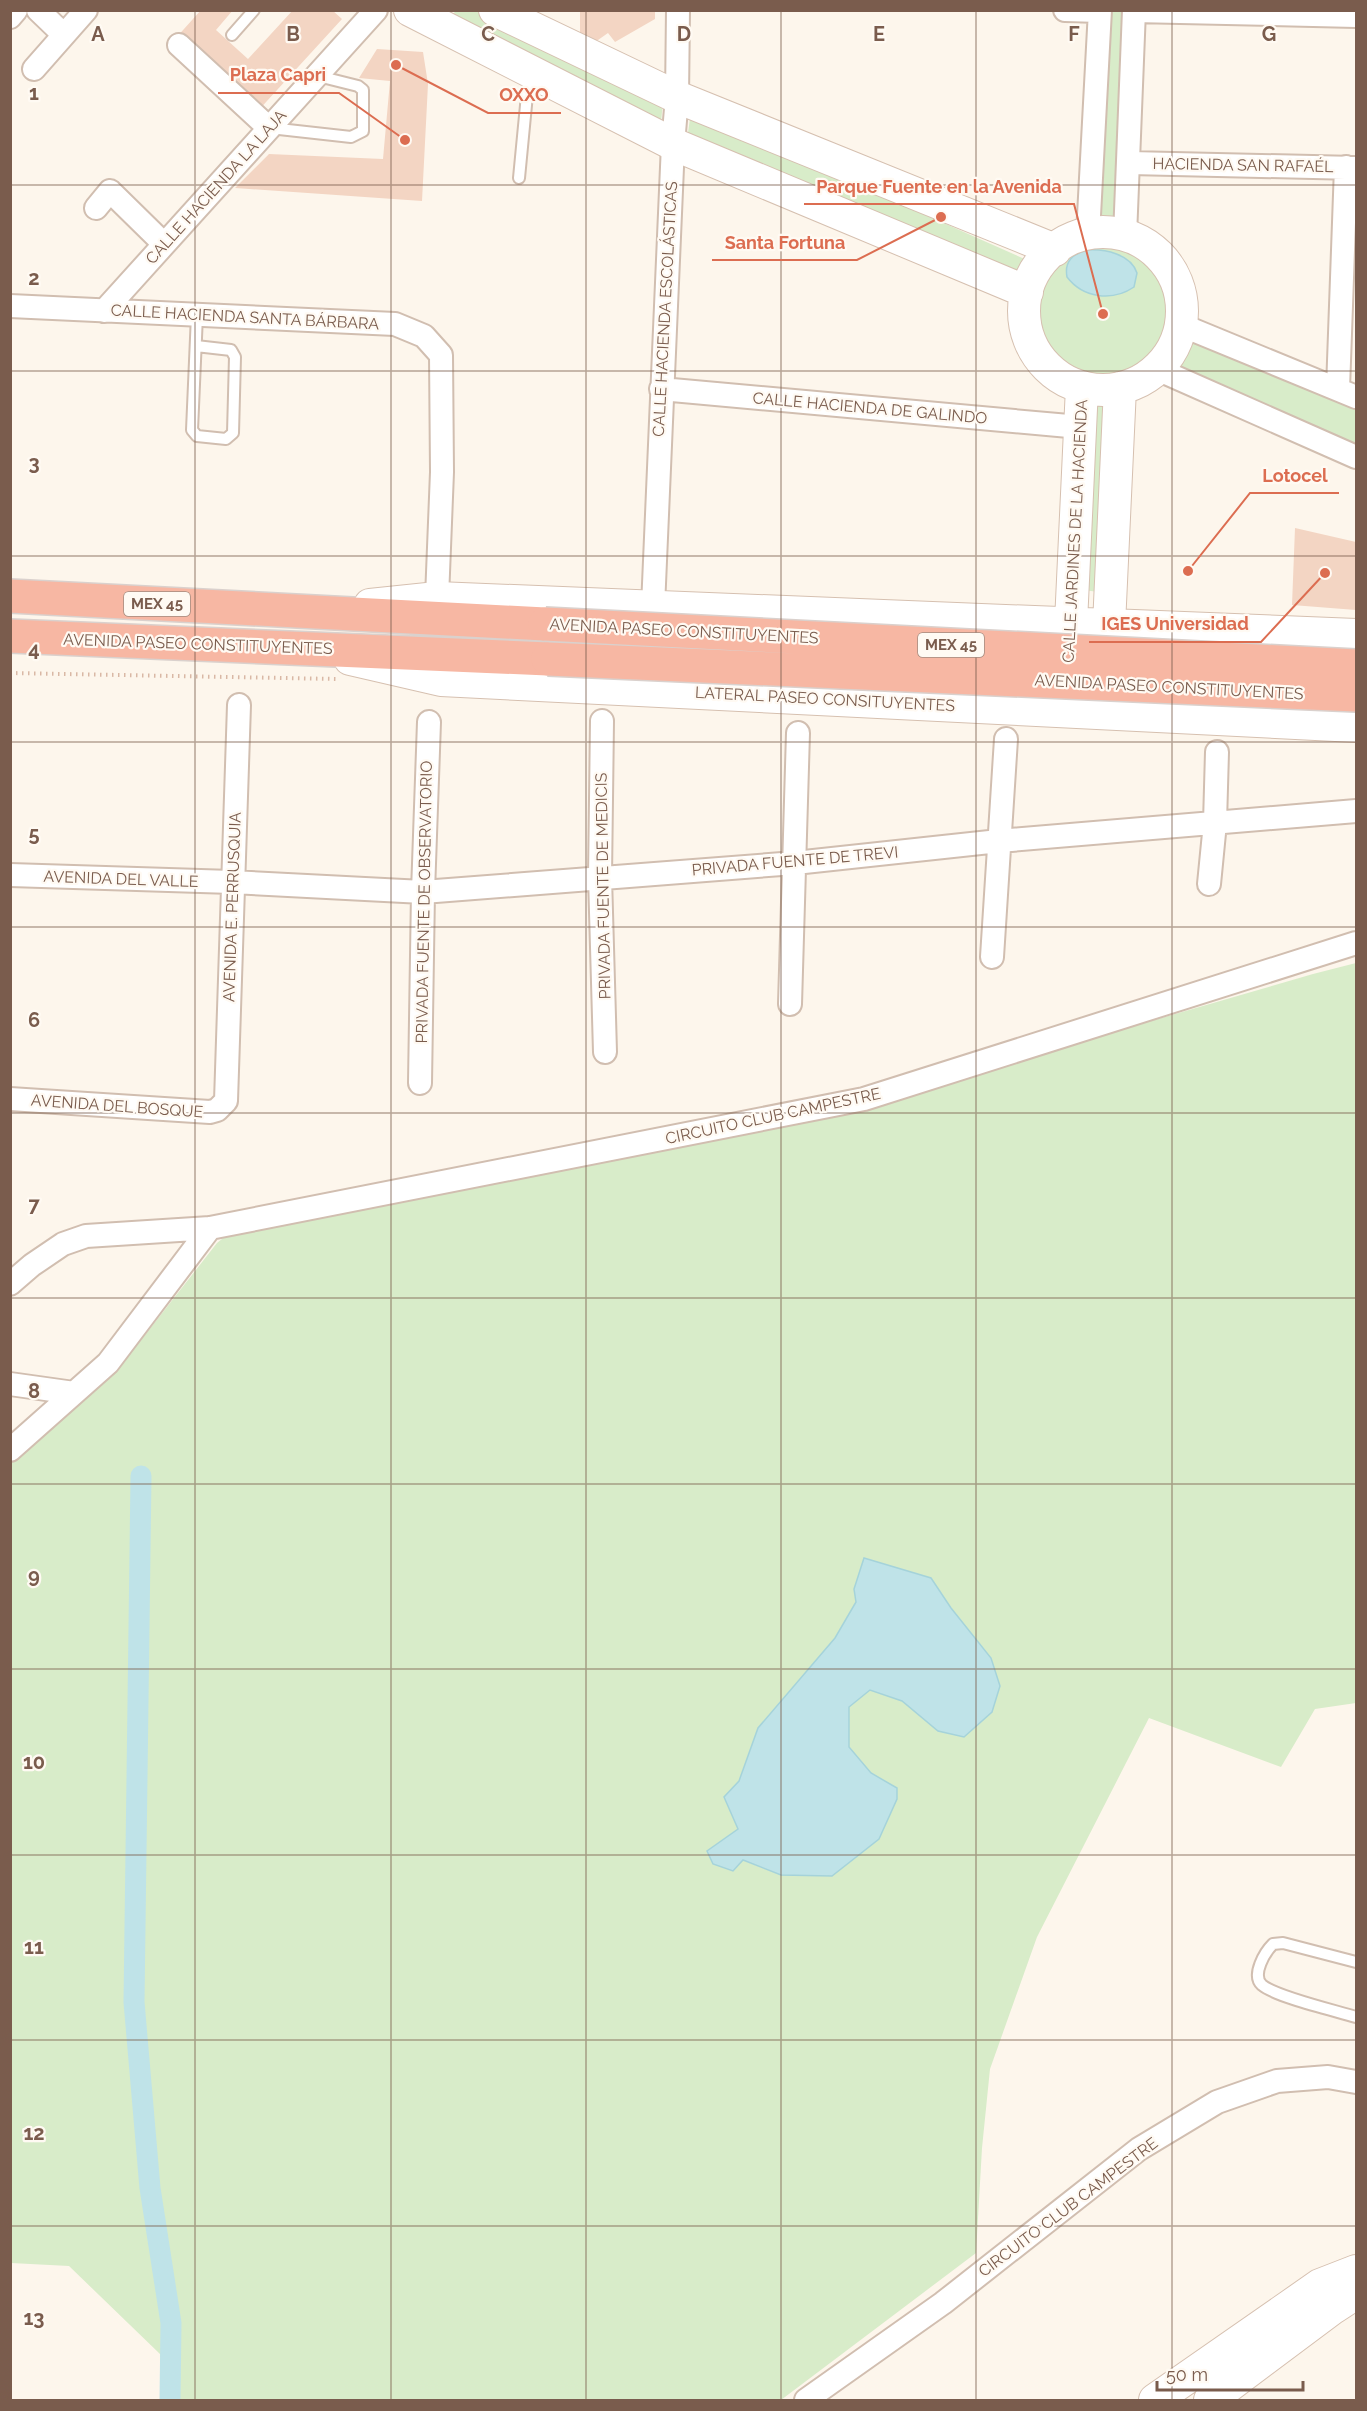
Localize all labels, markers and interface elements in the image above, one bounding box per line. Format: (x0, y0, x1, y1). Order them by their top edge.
text: A (91, 22, 105, 46)
text: B (286, 22, 300, 46)
text: C (481, 22, 495, 46)
text: D (677, 22, 691, 46)
text: E (873, 22, 885, 46)
text: F (1068, 22, 1080, 46)
text: G (1262, 22, 1276, 46)
callout: Plaza Capri (218, 57, 339, 93)
text: Plaza Capri (230, 64, 326, 85)
callout: OXXO (488, 77, 561, 113)
text: 1 (29, 81, 39, 105)
text: OXXO (499, 84, 549, 105)
street label: CALLE HACIENDA LA LAJA (142, 106, 290, 268)
street label: HACIENDA SAN RAFAÉL (1152, 153, 1334, 176)
callout: Parque Fuente en la Avenida (804, 168, 1074, 204)
text: Parque Fuente en la Avenida (816, 176, 1062, 197)
street label: CALLE HACIENDA ESCOLÁSTICAS (648, 181, 681, 437)
callout: Santa Fortuna (712, 224, 857, 260)
text: Santa Fortuna (725, 232, 845, 253)
text: 2 (28, 266, 40, 290)
street label: CALLE HACIENDA SANTA BÁRBARA (110, 299, 380, 334)
street label: CALLE HACIENDA DE GALINDO (752, 388, 988, 428)
street label: CALLE JARDINES DE LA HACIENDA (1059, 399, 1091, 663)
text: 3 (28, 451, 40, 475)
callout: Lotocel (1250, 457, 1339, 493)
text: Lotocel (1262, 465, 1328, 486)
road number: MEX 45 (124, 592, 190, 616)
callout: IGES Universidad (1089, 606, 1261, 642)
text: IGES Universidad (1101, 613, 1249, 634)
street label: AVENIDA PASEO CONSTITUYENTES (549, 614, 819, 648)
street label: AVENIDA PASEO CONSTITUYENTES (63, 630, 333, 658)
road number: MEX 45 (918, 633, 984, 657)
text: 4 (28, 637, 40, 661)
street label: AVENIDA PASEO CONSTITUYENTES (1034, 670, 1304, 704)
street label: LATERAL PASEO CONSITUYENTES (695, 683, 956, 715)
street label: PRIVADA FUENTE DE OBSERVATORIO (412, 760, 436, 1044)
street label: PRIVADA FUENTE DE MEDICIS (592, 772, 614, 1000)
street label: AVENIDA E. PERRUSQUIA (219, 811, 245, 1002)
text: 5 (28, 822, 40, 846)
street label: PRIVADA FUENTE DE TREVI (691, 843, 899, 879)
street label: AVENIDA DEL VALLE (43, 867, 199, 891)
text: 6 (28, 1008, 40, 1032)
street label: CIRCUITO CLUB CAMPESTRE (664, 1084, 883, 1148)
street label: AVENIDA DEL BOSQUE (30, 1091, 204, 1122)
text: 7 (28, 1193, 40, 1217)
text: 8 (28, 1379, 40, 1403)
text: 9 (28, 1564, 40, 1588)
text: 10 (23, 1750, 45, 1774)
text: 11 (24, 1935, 44, 1959)
text: 12 (23, 2121, 45, 2145)
street label: CIRCUITO CLUB CAMPESTRE (975, 2133, 1162, 2281)
text: 13 (23, 2306, 45, 2330)
scale bar (1157, 2354, 1302, 2392)
text: 50 m (1166, 2364, 1208, 2385)

